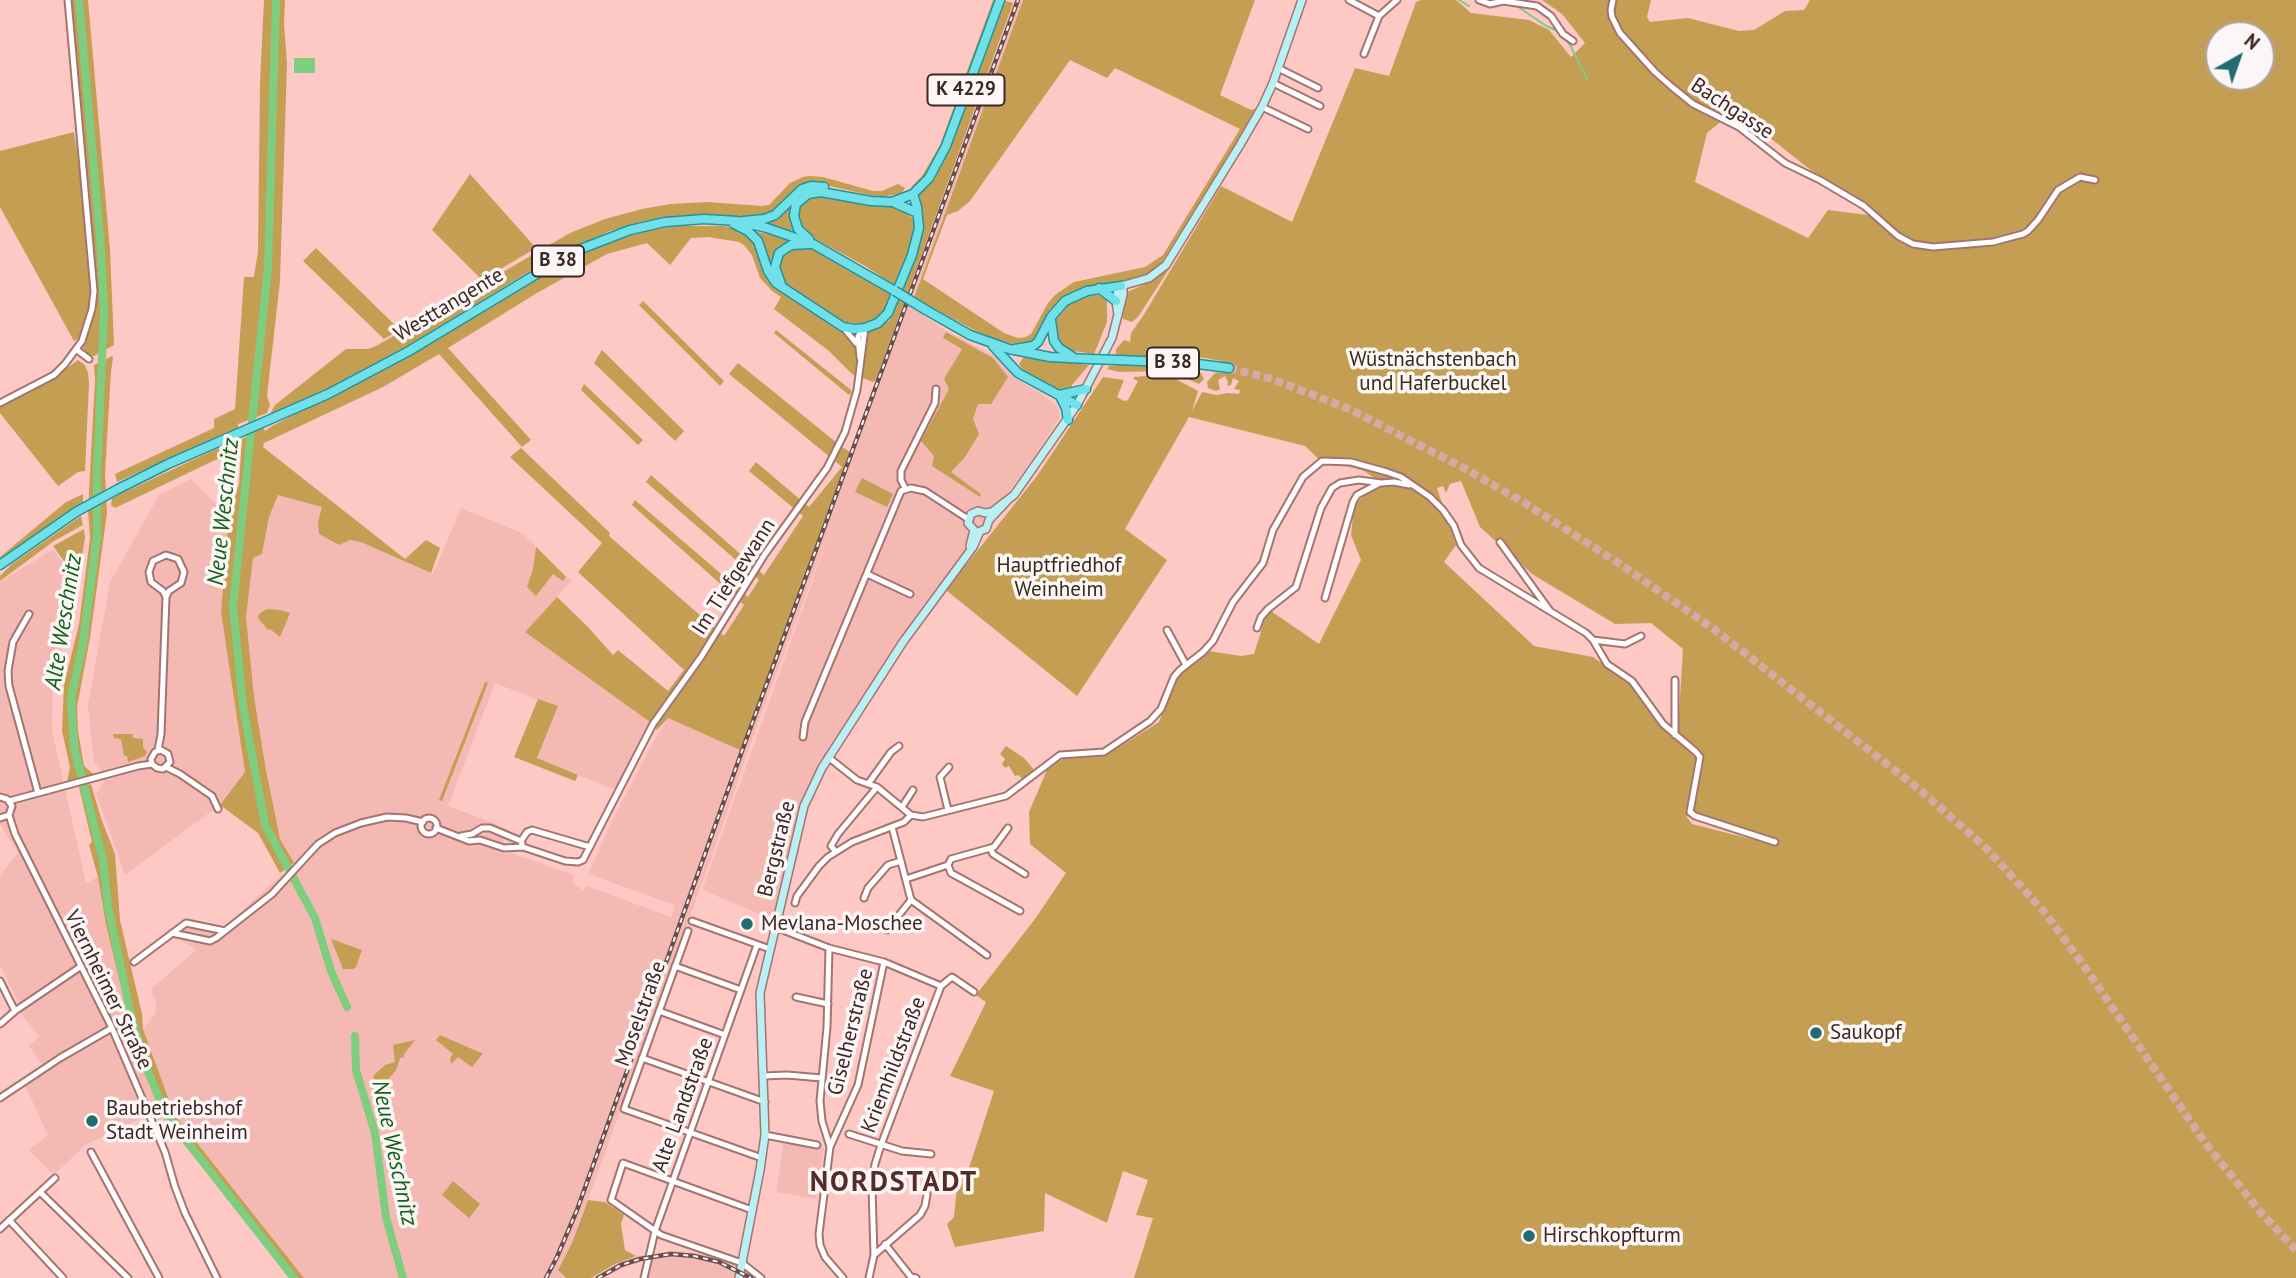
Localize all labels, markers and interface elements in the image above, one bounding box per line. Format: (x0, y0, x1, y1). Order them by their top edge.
north arrow (2205, 21, 2275, 91)
text: N (2240, 28, 2265, 55)
street label: Bachgasse (1686, 73, 1778, 145)
road number: K 4229 (928, 74, 1004, 106)
road number: B 38 (532, 246, 584, 276)
street label: Westtangente (390, 262, 508, 348)
park label: Wüstnächstenbach und Haferbuckel (1349, 347, 1517, 397)
road number: B 38 (1147, 348, 1199, 378)
water label: Neue Weschnitz (203, 437, 245, 587)
street label: Im Tiefgewann (687, 514, 781, 640)
water label: Alte Weschnitz (40, 552, 88, 692)
park label: Hauptfriedhof Weinheim (997, 553, 1121, 603)
street label: Bergstraße (753, 798, 801, 900)
street label: Viernheimer Straße (59, 906, 157, 1074)
place label: Mevlana-Moschee (761, 911, 923, 937)
marker: Mevlana-Moschee (739, 916, 755, 932)
street label: Moselstraße (610, 958, 672, 1070)
street label: Giselherstraße (823, 966, 879, 1098)
street label: Kriemhildstraße (856, 993, 932, 1137)
place label: Saukopf (1830, 1020, 1902, 1046)
marker: Saukopf (1808, 1025, 1824, 1041)
street label: Alte Landstraße (647, 1034, 719, 1176)
water label: Neue Weschnitz (365, 1078, 423, 1228)
place label: Baubetriebshof Stadt Weinheim (106, 1096, 248, 1146)
marker: Baubetriebshof Stadt Weinheim (84, 1113, 100, 1129)
district label: NORDSTADT (811, 1166, 977, 1200)
place label: Hirschkopfturm (1543, 1223, 1681, 1249)
marker: Hirschkopfturm (1521, 1228, 1537, 1244)

